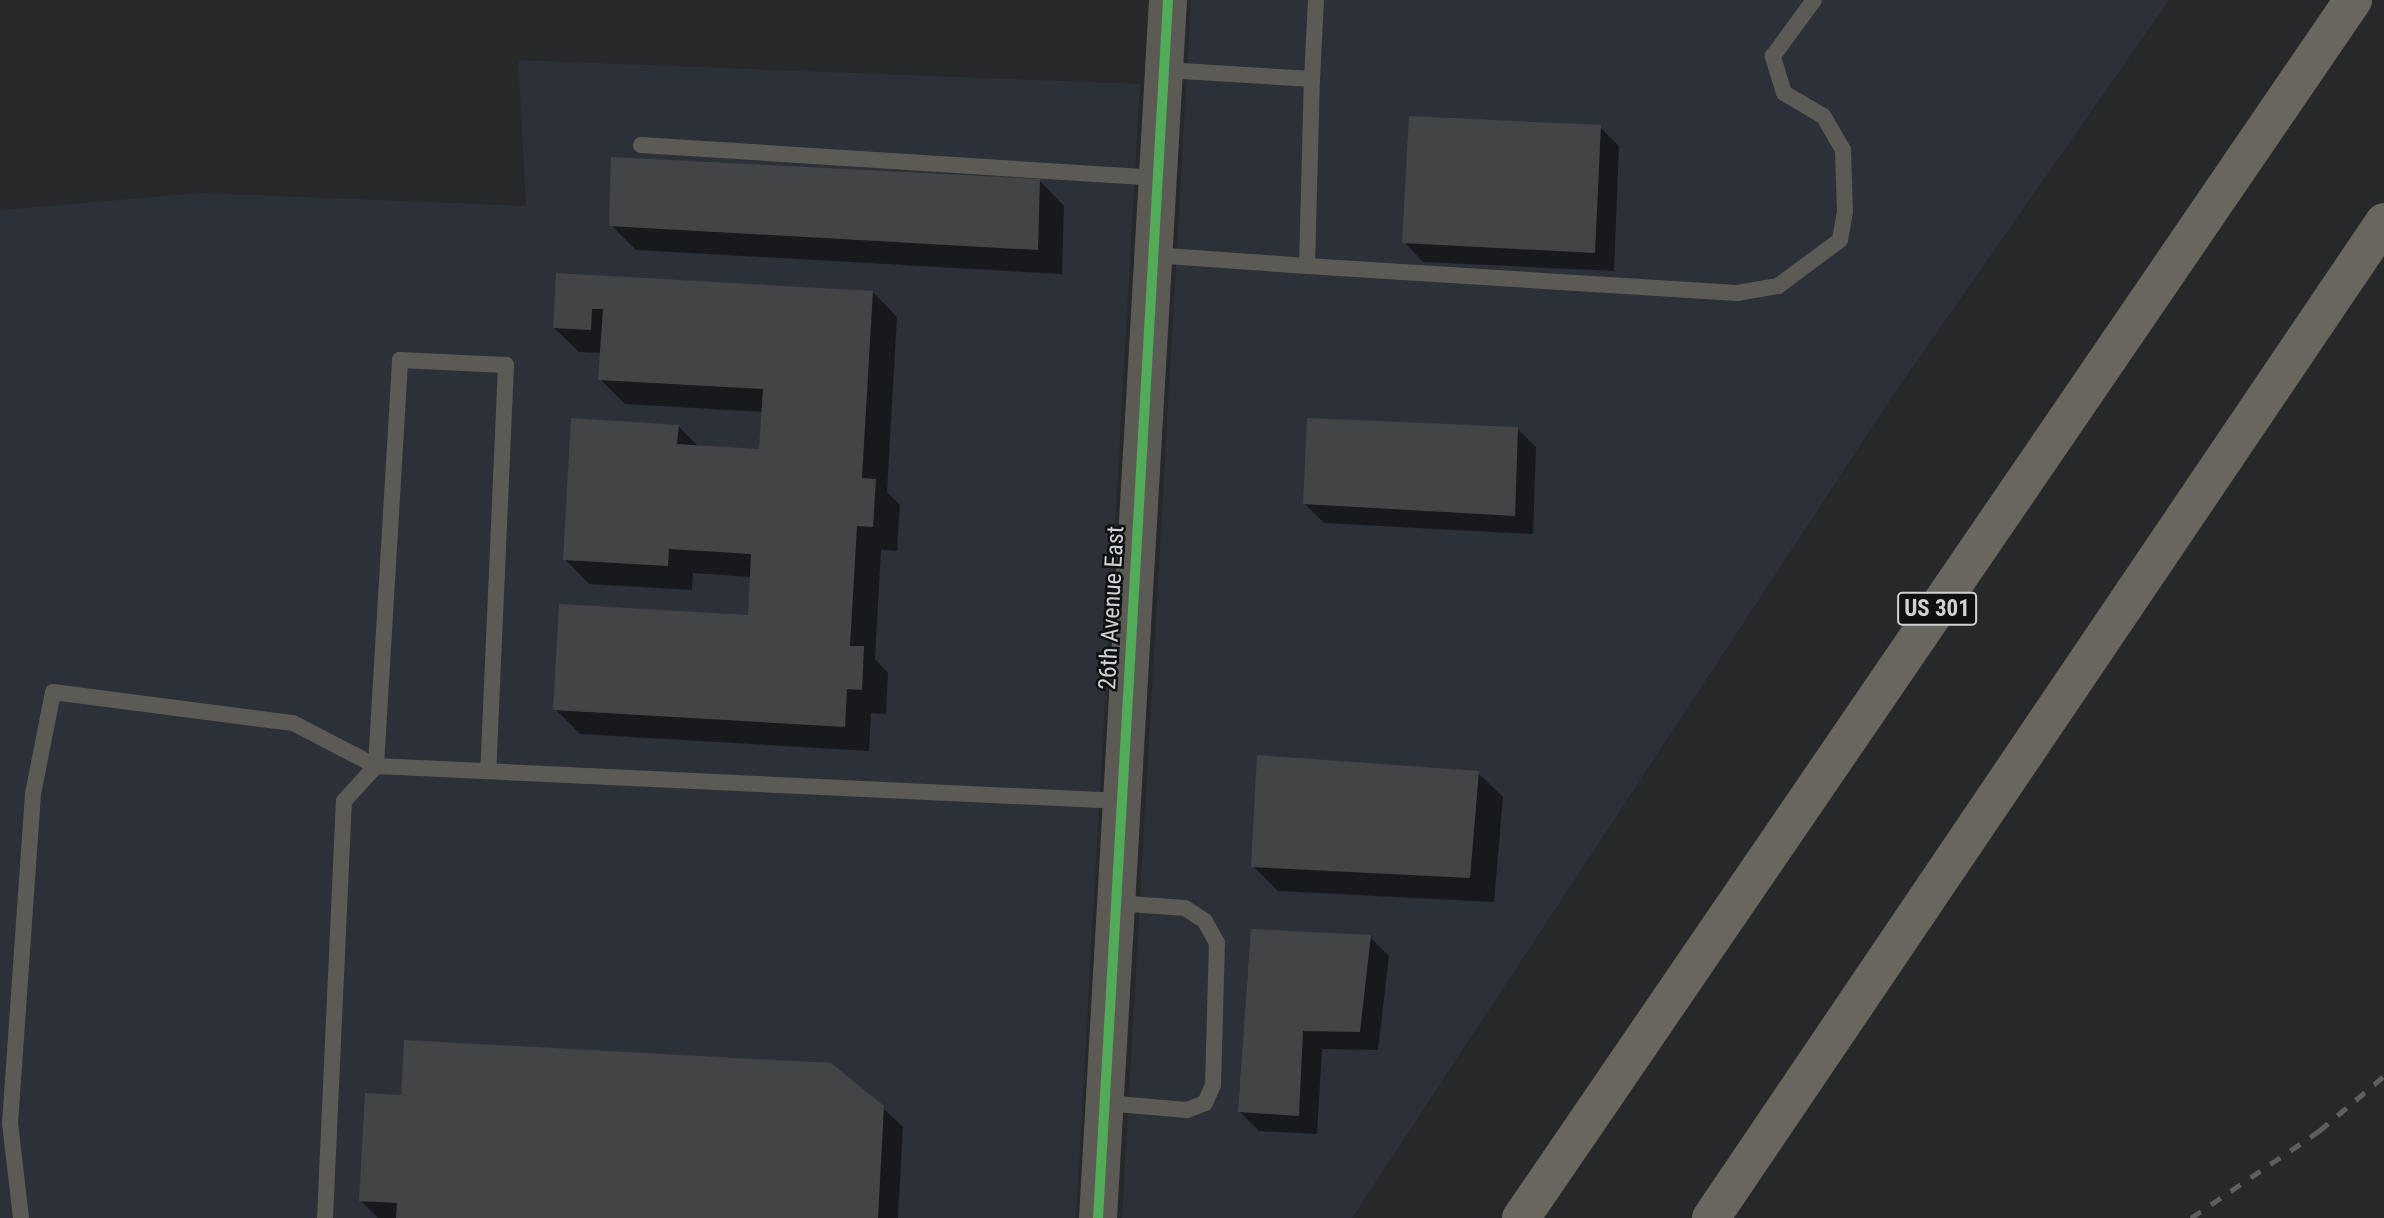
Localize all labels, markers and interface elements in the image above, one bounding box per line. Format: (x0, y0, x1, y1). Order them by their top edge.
street label: 26th Avenue East (1093, 525, 1131, 691)
road number: US 301 (1897, 590, 1977, 628)

